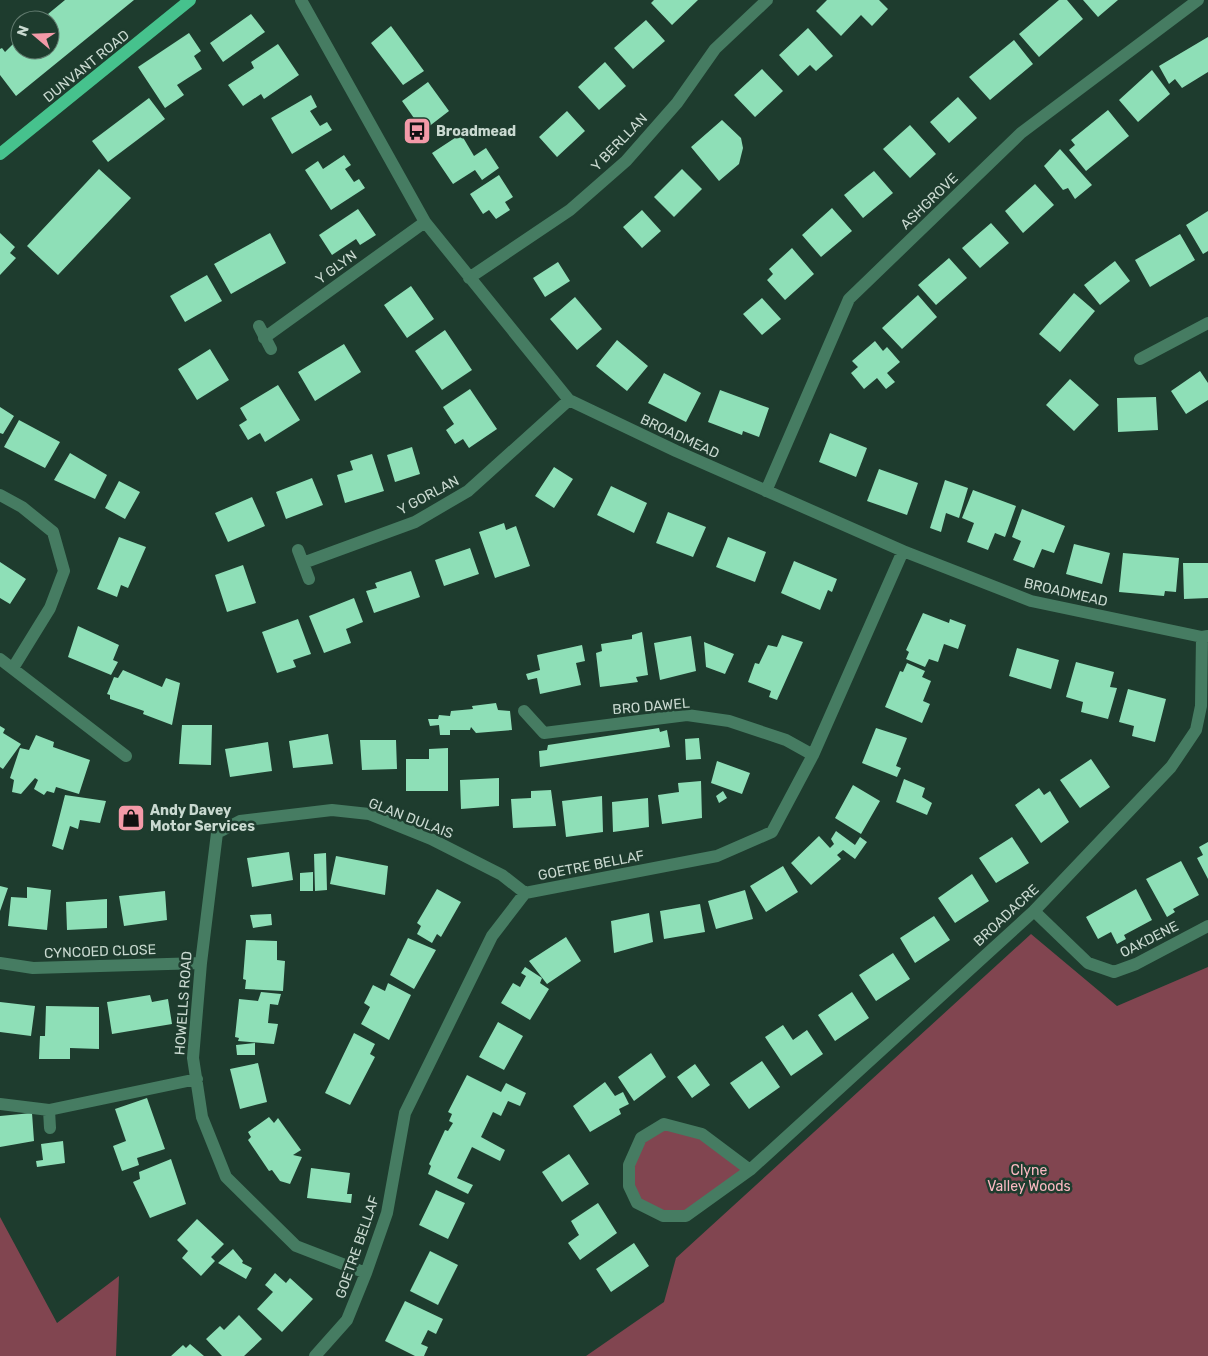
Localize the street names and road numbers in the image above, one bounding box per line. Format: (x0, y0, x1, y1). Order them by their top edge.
street label: DUNVANT ROAD (40, 27, 133, 106)
street label: Y BERLLAN (588, 110, 651, 175)
street label: ASHGROVE (897, 170, 962, 233)
street label: Y GLYN (312, 247, 360, 288)
street label: BROADMEAD (637, 411, 722, 462)
street label: Y GORLAN (395, 472, 462, 519)
street label: BROADMEAD (1022, 575, 1109, 610)
street label: BRO DAWEL (612, 695, 690, 718)
street label: GLAN DULAIS (366, 795, 456, 842)
street label: GOETRE BELLAF (537, 847, 646, 884)
street label: BROADACRE (970, 881, 1042, 950)
street label: OAKDENE (1117, 917, 1181, 961)
street label: CYNCOED CLOSE (44, 941, 156, 962)
street label: HOWELLS ROAD (171, 950, 196, 1056)
street label: GOETRE BELLAF (332, 1193, 383, 1301)

